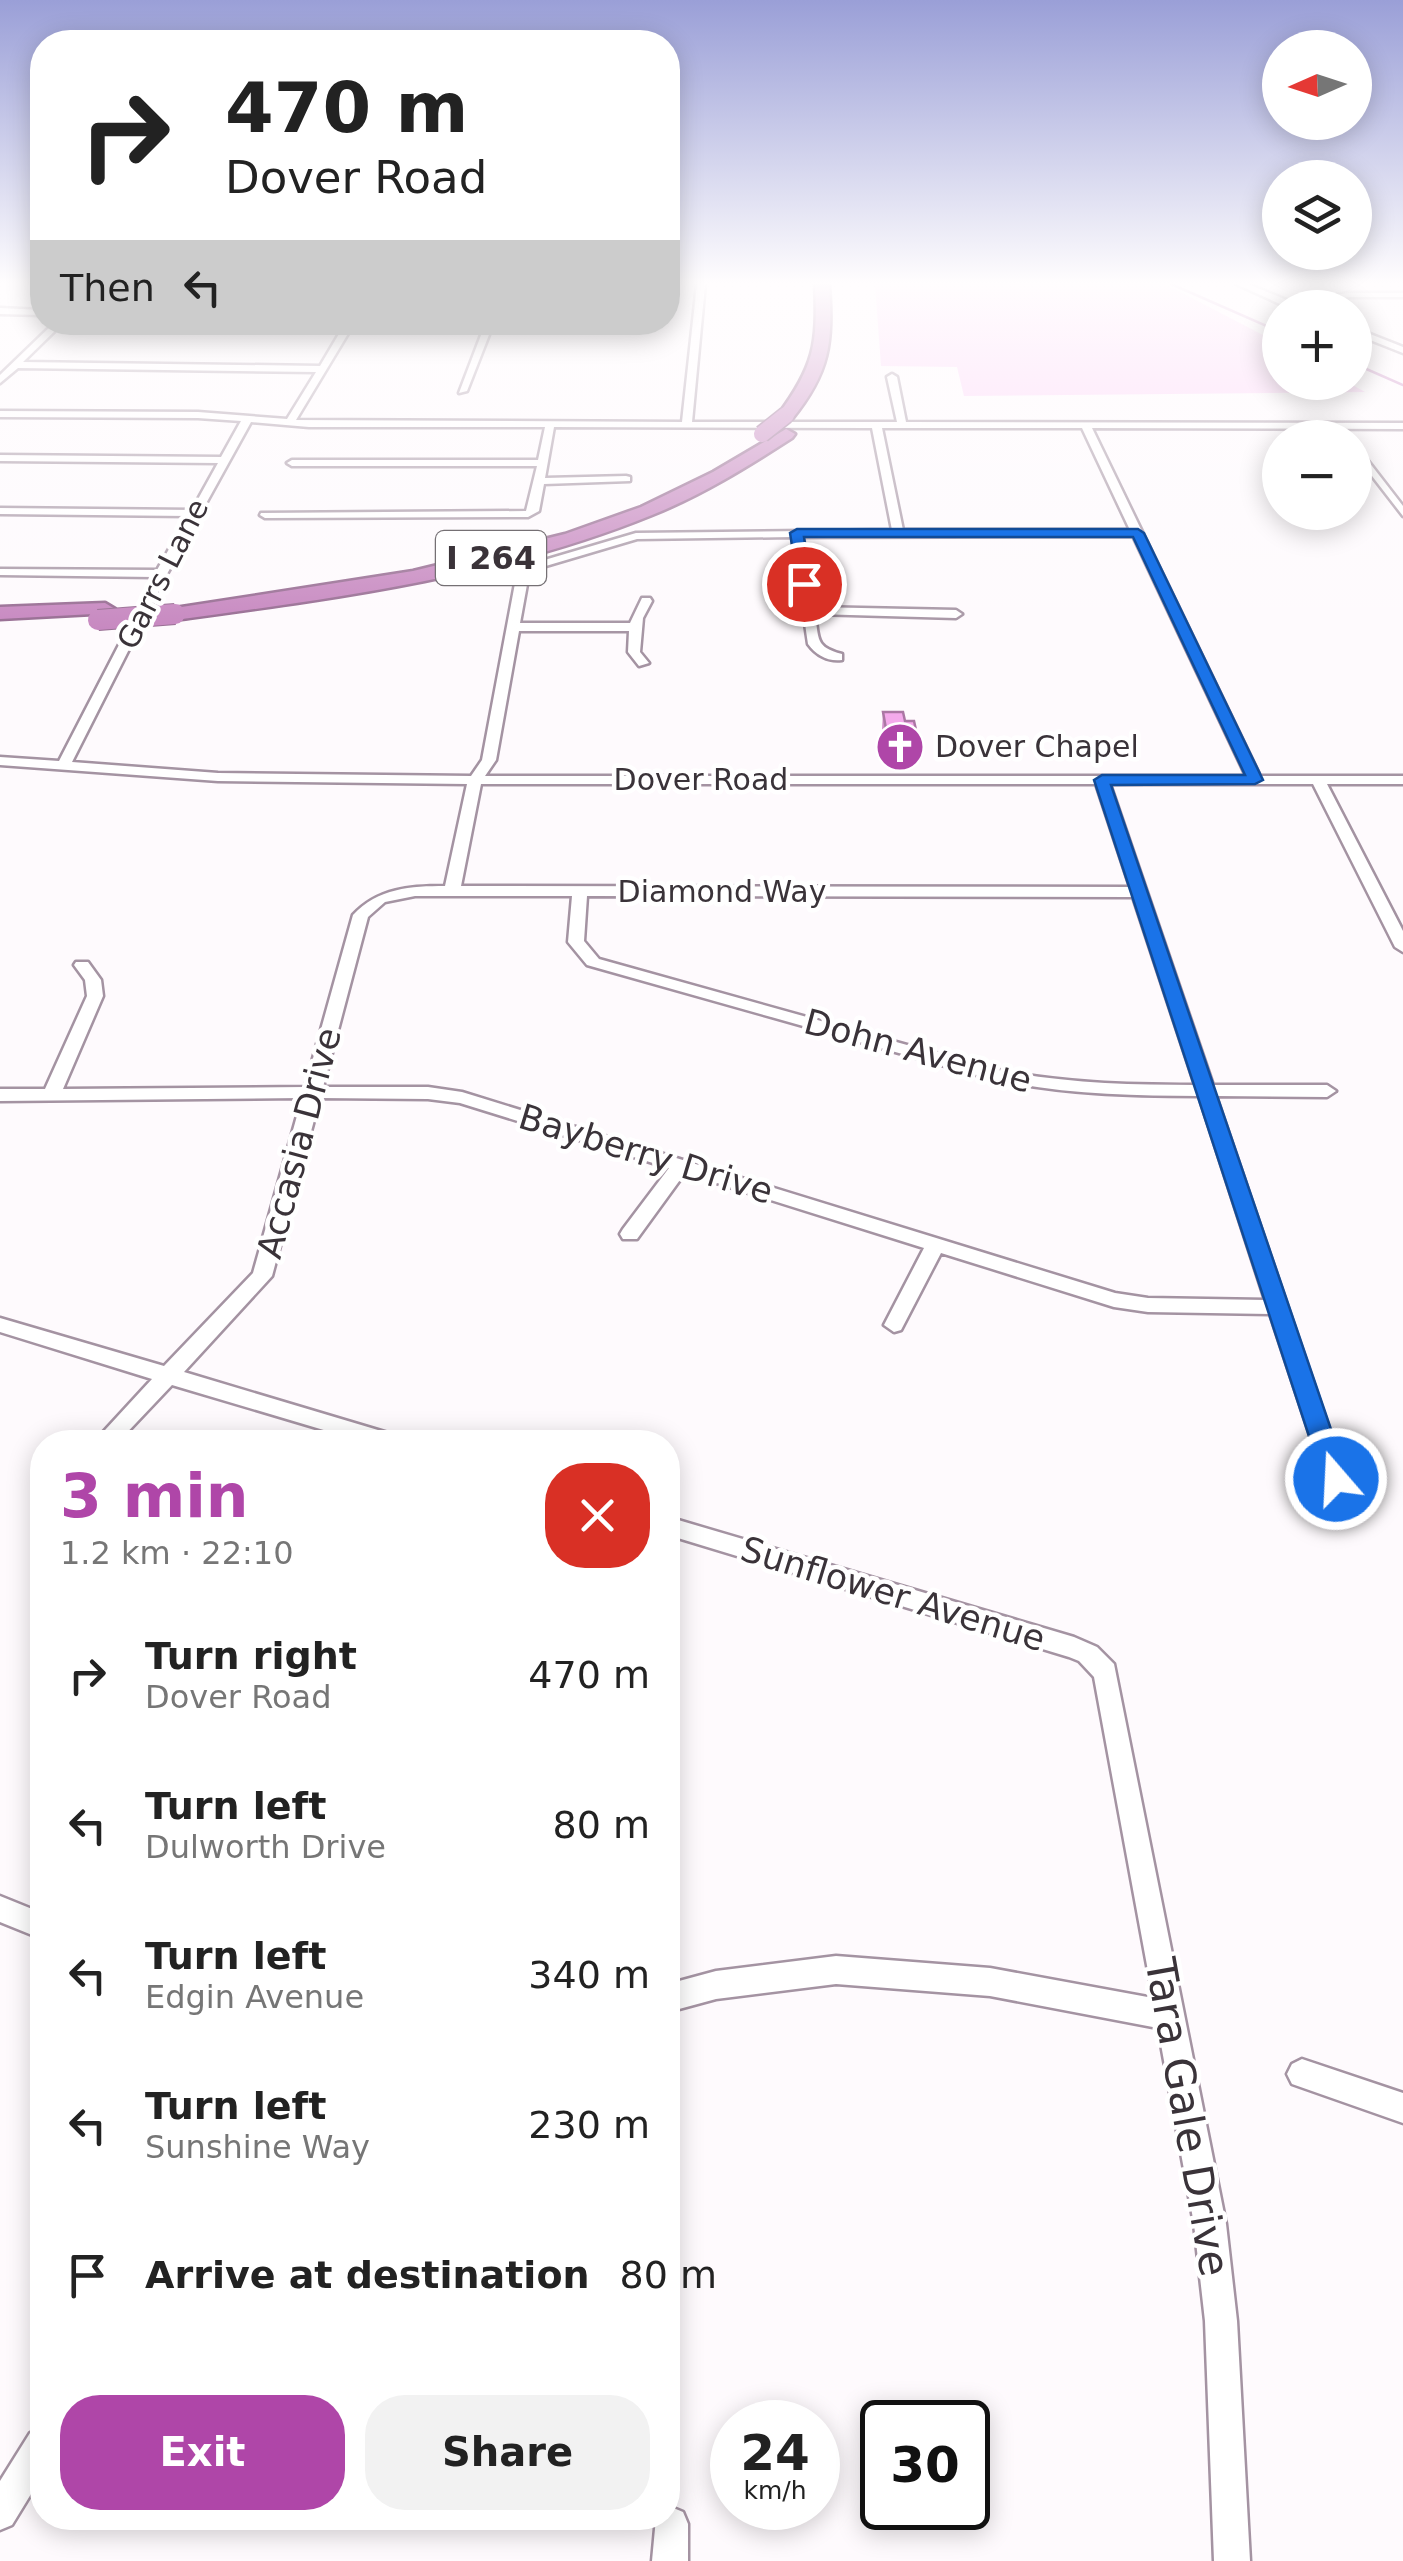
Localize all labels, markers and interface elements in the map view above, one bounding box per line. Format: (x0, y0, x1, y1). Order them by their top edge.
north arrow (1262, 30, 1372, 140)
map controls (1262, 30, 1372, 530)
text: 470 m (225, 67, 468, 149)
icon: right (60, 70, 190, 200)
text: Dover Road (225, 151, 487, 204)
button: layers (1262, 160, 1372, 270)
icon: left (175, 260, 230, 315)
text: Then (60, 266, 155, 310)
button: + (1262, 290, 1372, 400)
button: − (1262, 420, 1372, 530)
street label: Garrs Lane (110, 493, 215, 655)
road number: I 264 (436, 531, 546, 585)
pin (762, 542, 847, 627)
icon: arrive (777, 557, 832, 612)
church icon: Dover Chapel (874, 721, 926, 773)
place label: Dover Chapel (935, 729, 1139, 764)
street label: Dover Road (614, 762, 788, 797)
street label: Diamond Way (618, 874, 826, 909)
street label: Dohn Avenue (800, 1001, 1036, 1101)
street label: Accasia Drive (249, 1023, 349, 1263)
street label: Bayberry Drive (514, 1096, 778, 1212)
position arrow (1284, 1427, 1388, 1531)
text: 3 min (60, 1461, 248, 1531)
button: close (545, 1463, 650, 1568)
street label: Sunflower Avenue (736, 1529, 1050, 1659)
text: 1.2 km · 22:10 (60, 1534, 294, 1572)
text: Turn right (145, 1634, 357, 1678)
icon: right (60, 1648, 115, 1703)
text: 470 m (528, 1653, 650, 1697)
text: Dover Road (145, 1678, 331, 1716)
text: Turn left (145, 1784, 326, 1828)
icon: left (60, 1798, 115, 1853)
text: 80 m (553, 1803, 650, 1847)
text: Dulworth Drive (145, 1828, 386, 1866)
text: Turn left (145, 1934, 326, 1978)
icon: left (60, 1948, 115, 2003)
text: 340 m (528, 1953, 650, 1997)
street label: Tara Gale Drive (1135, 1953, 1240, 2280)
text: Edgin Avenue (145, 1978, 364, 2016)
text: Turn left (145, 2084, 326, 2128)
icon: left (60, 2098, 115, 2153)
text: 230 m (528, 2103, 650, 2147)
text: Sunshine Way (145, 2128, 370, 2166)
icon: arrive (60, 2248, 115, 2303)
text: Arrive at destination (145, 2253, 590, 2297)
text: 80 m (620, 2253, 717, 2297)
button: Exit (60, 2395, 345, 2510)
button: Share (365, 2395, 650, 2510)
speed limit sign: 30 (860, 2400, 990, 2530)
text: 24 (740, 2424, 810, 2482)
text: km/h (743, 2476, 807, 2505)

